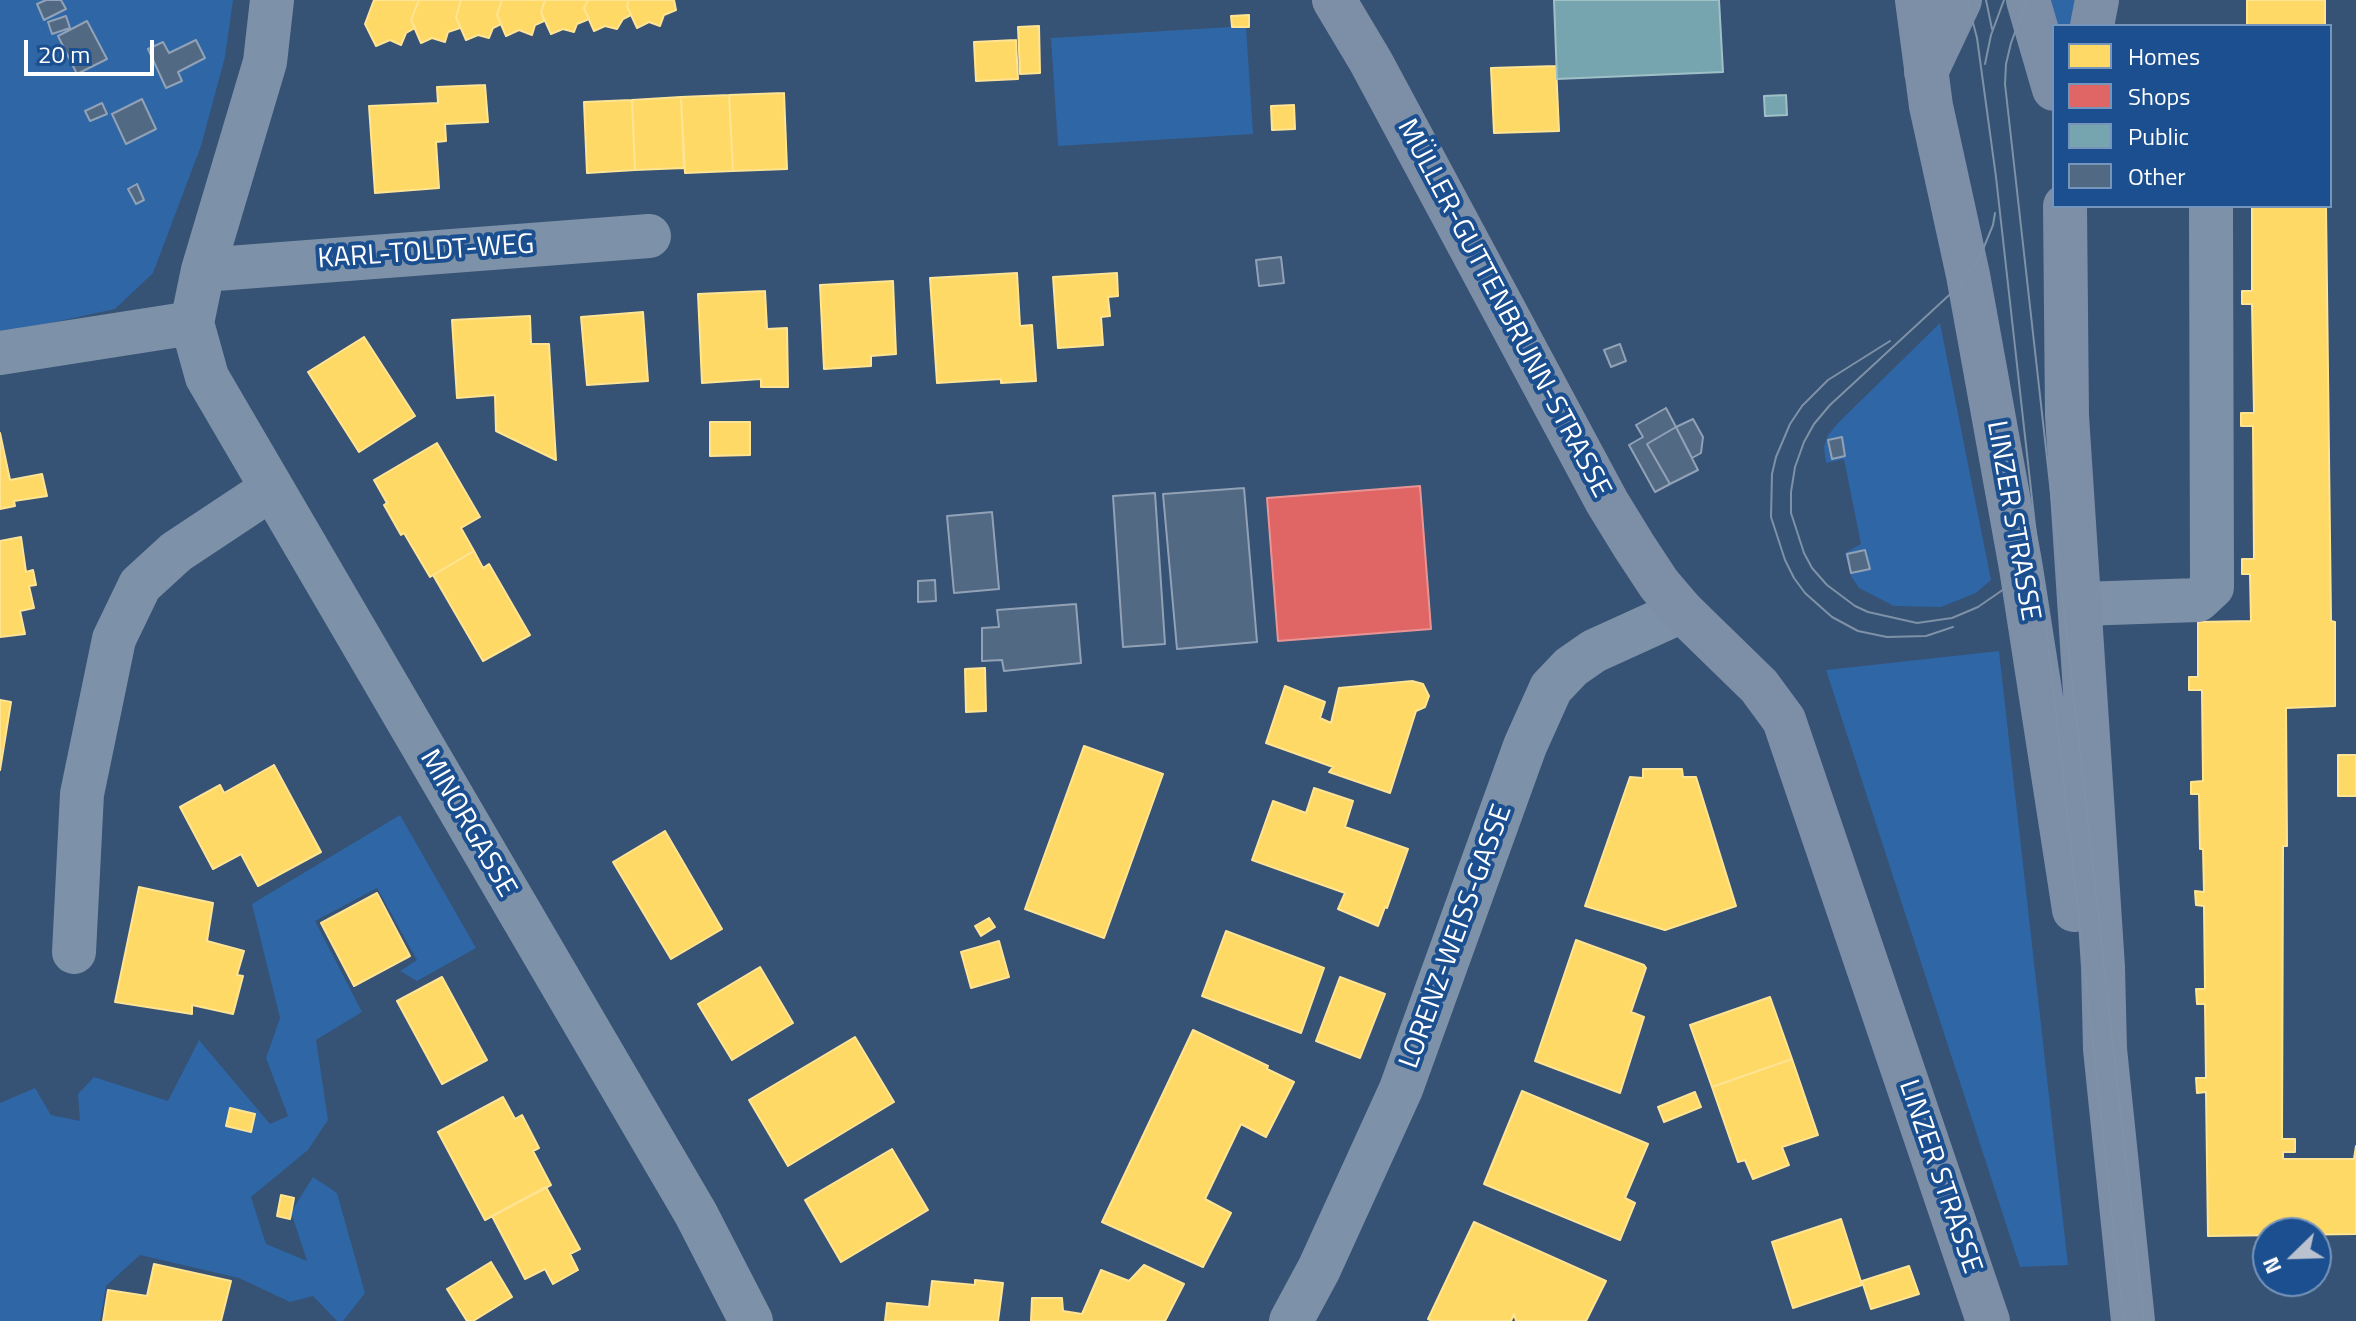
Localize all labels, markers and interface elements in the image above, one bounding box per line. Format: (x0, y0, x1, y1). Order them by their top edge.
scale bar (28, 24, 158, 74)
legend (2052, 24, 2332, 208)
text: 20 m (38, 36, 90, 72)
text: Homes (2128, 38, 2200, 74)
text: Shops (2128, 78, 2190, 114)
street label: MÜLLER-GUTTENBRUNN-STRASSE (1389, 114, 1617, 504)
text: Public (2128, 118, 2189, 154)
text: Other (2128, 158, 2186, 194)
street label: KARL-TOLDT-WEG (317, 229, 535, 277)
street label: LINZER STRASSE (1978, 418, 2046, 624)
street label: MINORGASSE (411, 744, 523, 904)
street label: LORENZ-WEISS-GASSE (1394, 801, 1520, 1073)
street label: LINZER STRASSE (1890, 1076, 1988, 1278)
north arrow (2252, 1217, 2332, 1297)
text: N (2253, 1252, 2290, 1279)

